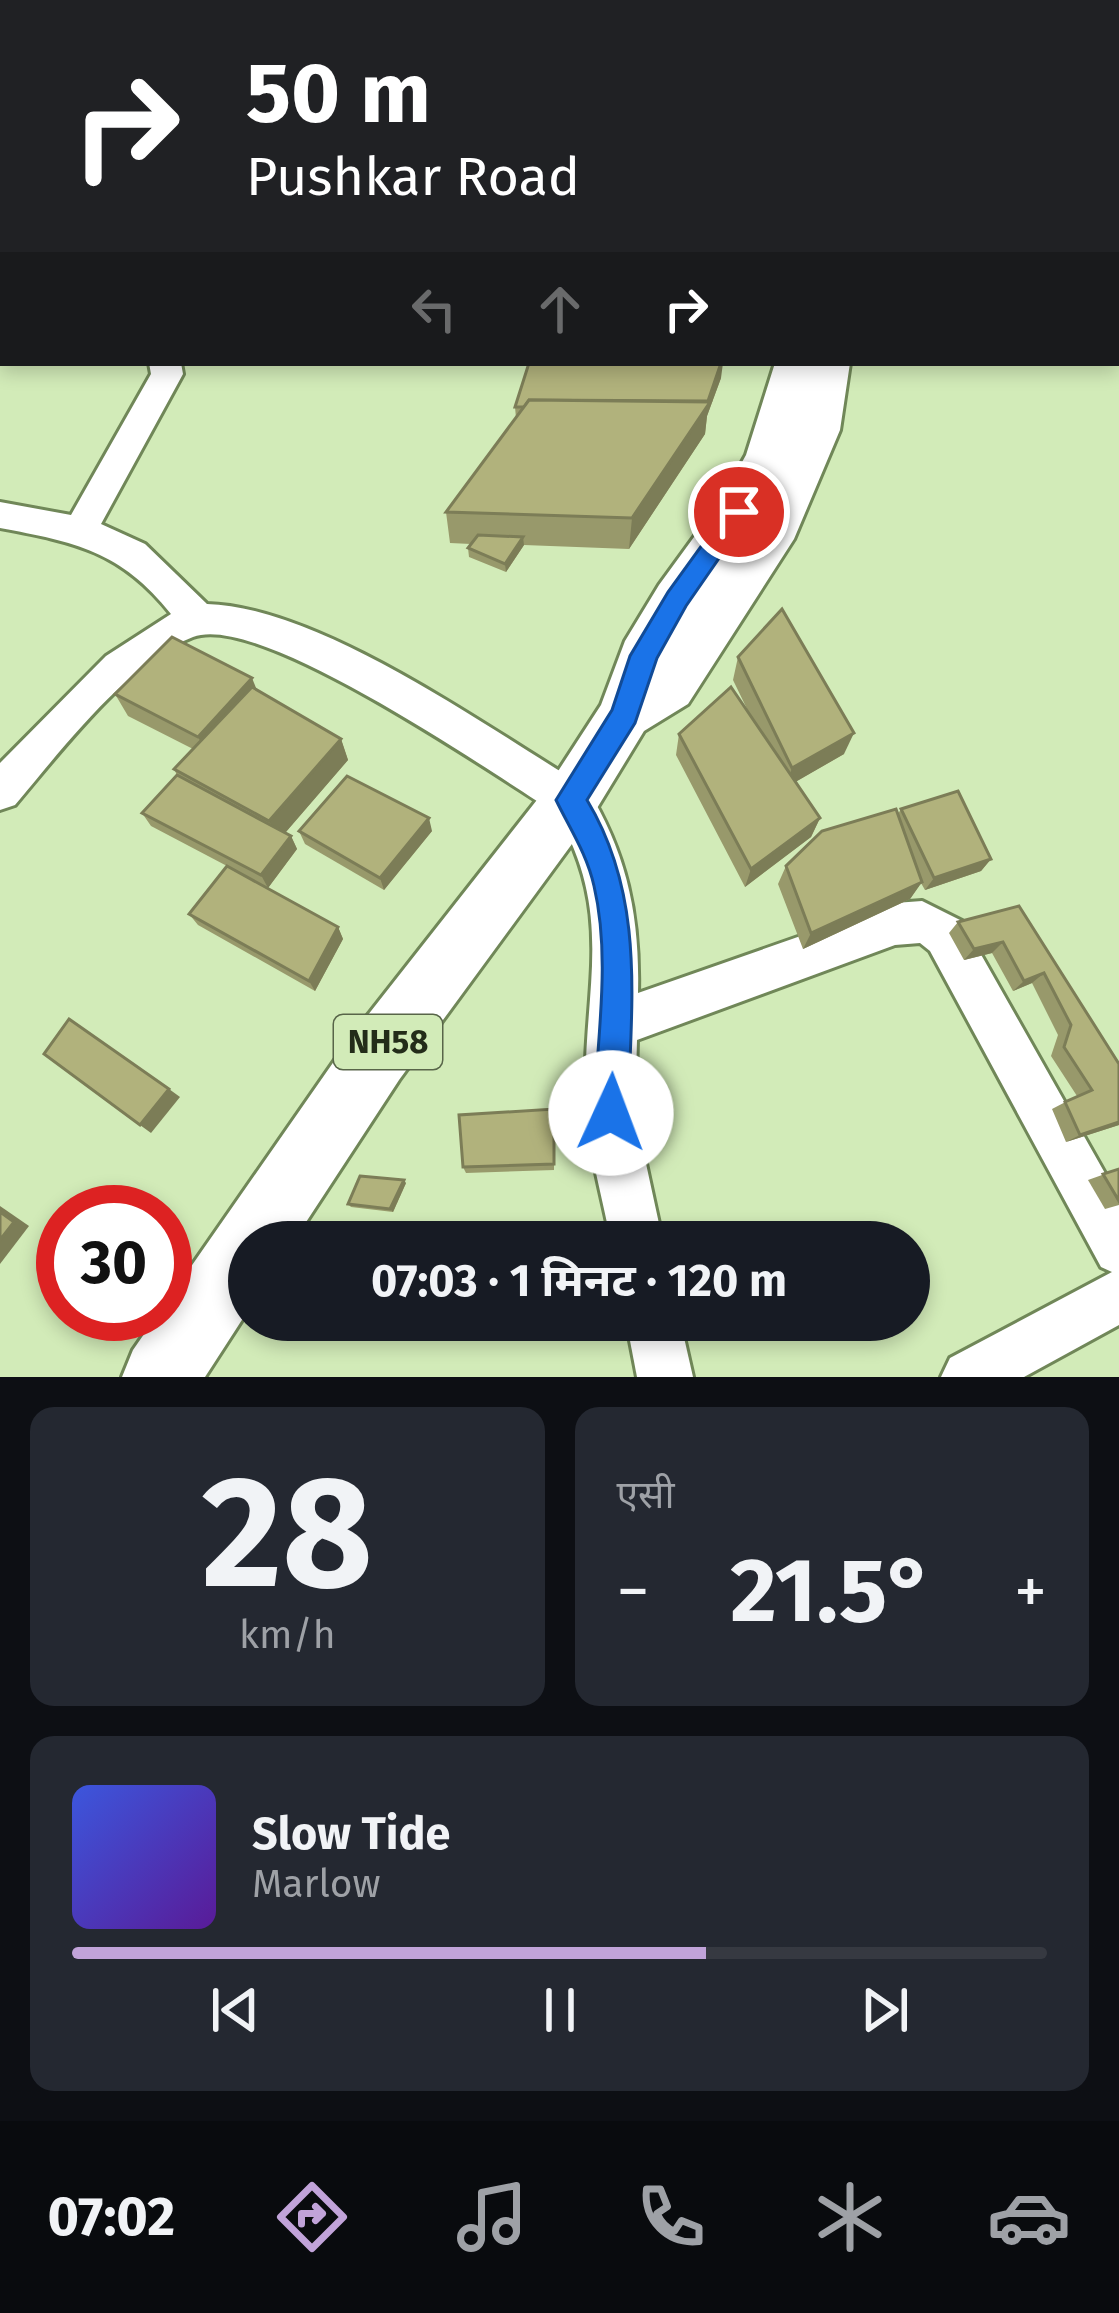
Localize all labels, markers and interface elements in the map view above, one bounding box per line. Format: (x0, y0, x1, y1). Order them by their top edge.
text: 50 m (246, 43, 431, 144)
icon: right (48, 48, 204, 204)
text: Pushkar Road (246, 145, 580, 209)
icon: left (401, 276, 467, 342)
icon: ahead (527, 276, 593, 342)
icon: right (653, 276, 719, 342)
pin (688, 461, 790, 563)
icon: arrive (706, 479, 772, 545)
road number: NH58 (334, 1015, 442, 1069)
position arrow (548, 1050, 674, 1176)
speed limit sign: 30 (36, 1185, 192, 1341)
text: 07:03 · 1 मिनट · 120 m (371, 1254, 787, 1308)
text: 28 (202, 1440, 373, 1627)
text: एसी (617, 1472, 675, 1518)
text: 21.5° (730, 1537, 933, 1645)
text: − (617, 1552, 650, 1631)
text: + (1014, 1552, 1047, 1631)
text: km/h (239, 1612, 336, 1658)
text: Slow Tide (252, 1807, 450, 1861)
text: Marlow (252, 1861, 381, 1907)
icon: previous (202, 1977, 268, 2043)
icon: pause (527, 1977, 593, 2043)
icon: next (852, 1977, 918, 2043)
icon: directions (270, 2175, 354, 2259)
icon: music (450, 2175, 534, 2259)
icon: phone (629, 2175, 713, 2259)
icon: climate (808, 2175, 892, 2259)
icon: car (987, 2175, 1071, 2259)
text: 07:02 (48, 2185, 175, 2249)

